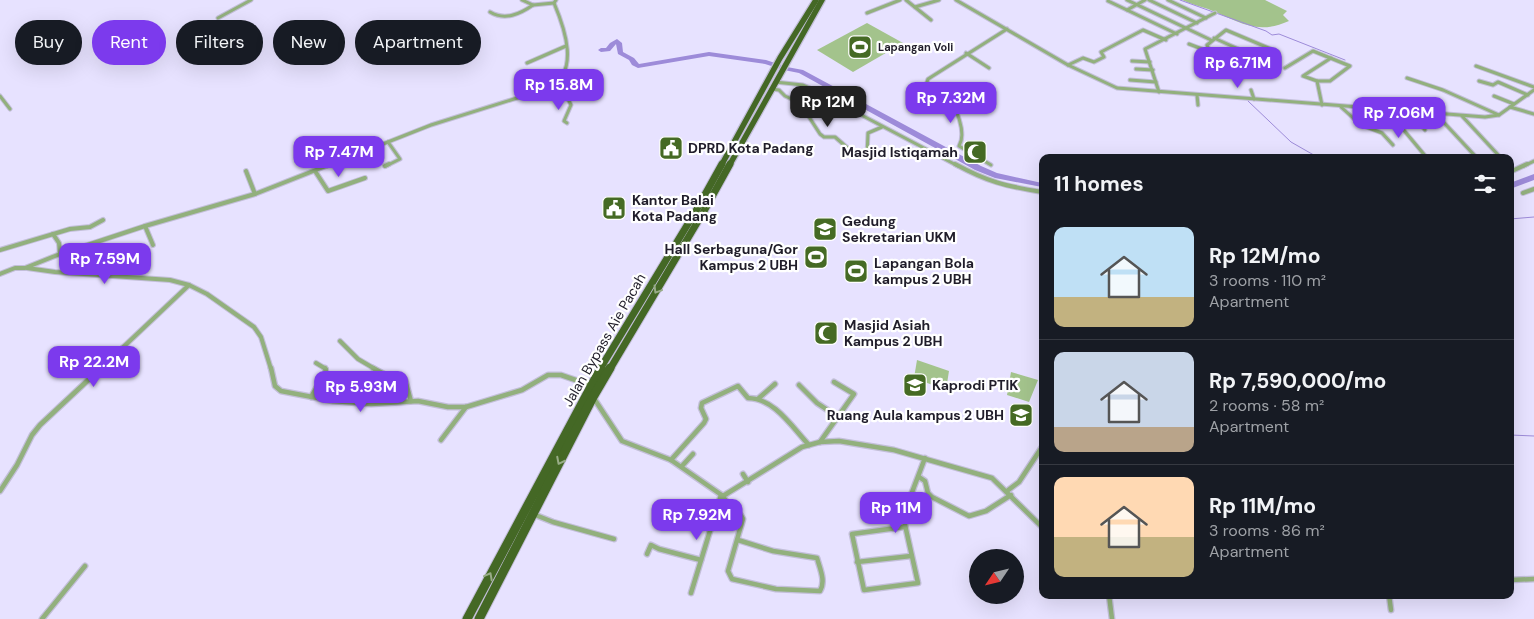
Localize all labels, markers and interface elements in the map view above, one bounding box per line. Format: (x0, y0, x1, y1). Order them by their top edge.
chip: Buy (15, 20, 82, 65)
chip: Rent (92, 20, 166, 65)
chip: Filters (176, 20, 263, 65)
chip: New (273, 20, 345, 65)
chip: Apartment (355, 20, 481, 65)
sports icon: Lapangan Voli (847, 34, 873, 60)
place label: Lapangan Voli (878, 40, 953, 54)
pin: Rp 6.71M (1186, 46, 1290, 89)
text: Rp 6.71M (1205, 52, 1271, 73)
pin: Rp 15.8M (507, 68, 611, 111)
text: Rp 15.8M (525, 74, 593, 95)
pin: Rp 7.32M (899, 82, 1003, 124)
pin: Rp 12M (787, 86, 869, 128)
text: Rp 7.32M (916, 87, 986, 108)
text: Rp 12M (801, 91, 855, 112)
pin: Rp 7.06M (1347, 96, 1451, 139)
text: Rp 7.06M (1364, 102, 1434, 123)
public building icon: DPRD Kota Padang (658, 135, 684, 161)
pin: Rp 7.47M (287, 136, 391, 178)
place label: DPRD Kota Padang (688, 139, 814, 157)
mosque icon: Masjid Istiqamah (962, 139, 988, 165)
text: Rp 7.47M (304, 141, 374, 162)
place label: Masjid Istiqamah (841, 143, 958, 161)
text: 11 homes (1054, 170, 1144, 198)
icon: filters (1471, 170, 1499, 198)
place label: Kantor Balai Kota Padang (632, 191, 717, 225)
public building icon: Kantor Balai Kota Padang (601, 195, 627, 221)
place label: Gedung Sekretarian UKM (842, 212, 956, 246)
school or university icon: Gedung Sekretarian UKM (812, 216, 838, 242)
place label: Hall Serbaguna/Gor Kampus 2 UBH (665, 240, 798, 274)
pin: Rp 7.59M (53, 242, 157, 285)
text: Rp 12M/mo (1209, 242, 1320, 270)
sports icon: Hall Serbaguna/Gor Kampus 2 UBH (803, 244, 829, 270)
icon: home (1094, 247, 1154, 307)
text: Rp 7.59M (70, 248, 140, 269)
place label: Lapangan Bola kampus 2 UBH (874, 254, 974, 288)
sports icon: Lapangan Bola kampus 2 UBH (843, 258, 869, 284)
street label: Jalan Bypass Aie Pacah (558, 270, 650, 410)
text: 3 rooms · 110 m² (1209, 270, 1326, 291)
one-way arrow (653, 284, 663, 293)
text: Apartment (1209, 291, 1289, 312)
place label: Masjid Asiah Kampus 2 UBH (844, 316, 942, 350)
mosque icon: Masjid Asiah Kampus 2 UBH (813, 320, 839, 346)
pin: Rp 22.2M (42, 346, 146, 388)
text: Rp 22.2M (59, 351, 129, 372)
text: Rp 7,590,000/mo (1209, 367, 1386, 395)
pin: Rp 5.93M (309, 370, 413, 413)
school or university icon: Kaprodi PTIK (902, 372, 928, 398)
icon: home (1094, 372, 1154, 432)
text: Rp 5.93M (325, 376, 397, 397)
place label: Kaprodi PTIK (932, 376, 1018, 394)
text: 2 rooms · 58 m² (1209, 395, 1324, 416)
school or university icon: Ruang Aula kampus 2 UBH (1008, 402, 1034, 428)
place label: Ruang Aula kampus 2 UBH (827, 406, 1004, 424)
text: Apartment (1209, 416, 1289, 437)
one-way arrow (556, 456, 566, 465)
pin: Rp 11M (855, 492, 937, 534)
text: Rp 11M/mo (1209, 492, 1316, 520)
text: Rp 11M (871, 497, 921, 518)
icon: home (1094, 497, 1154, 557)
pin: Rp 7.92M (645, 498, 749, 541)
text: Rp 7.92M (663, 504, 731, 525)
text: 3 rooms · 86 m² (1209, 520, 1325, 541)
text: Apartment (1209, 541, 1289, 562)
north arrow (969, 549, 1024, 604)
map controls (969, 549, 1024, 604)
one-way arrow (483, 572, 493, 581)

